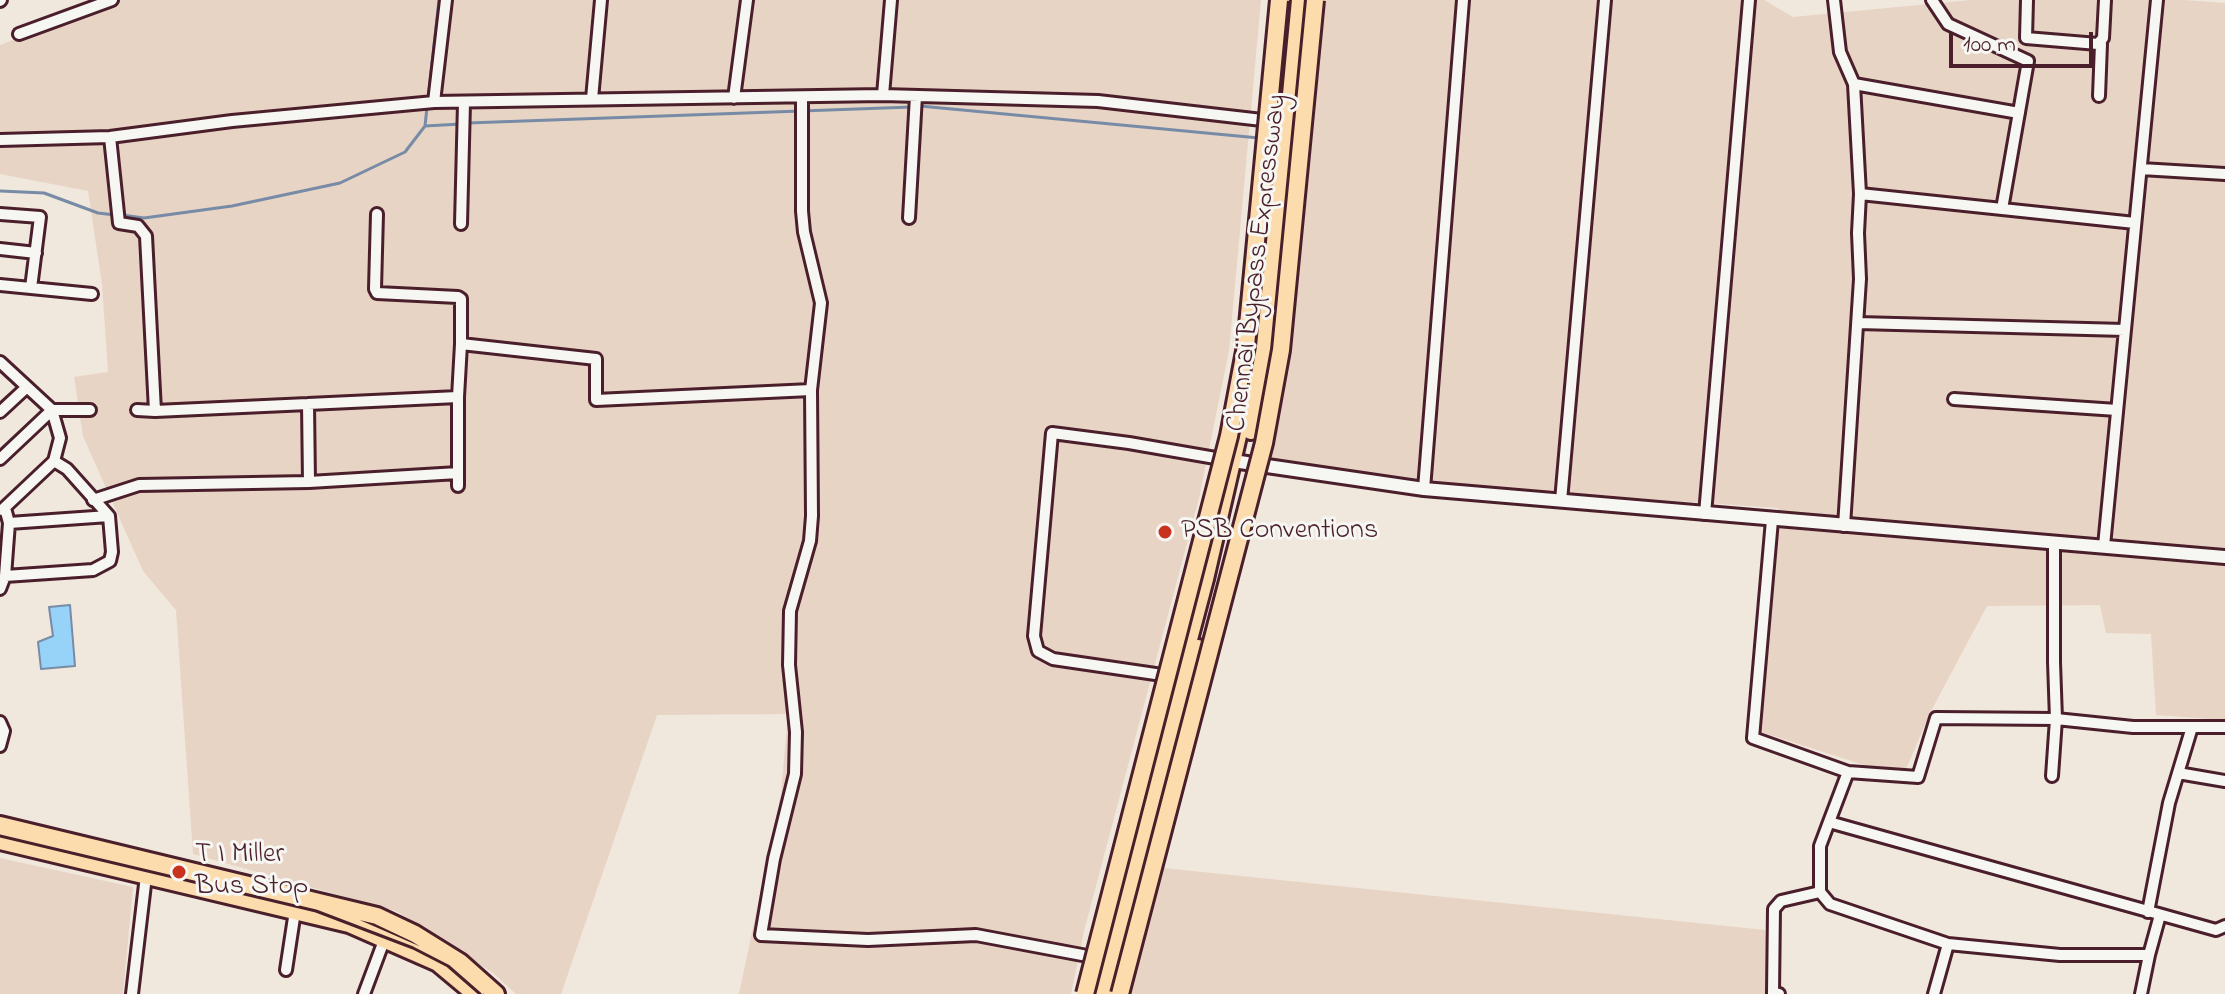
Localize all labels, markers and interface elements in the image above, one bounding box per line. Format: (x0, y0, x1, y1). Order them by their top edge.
scale bar (1953, 16, 2097, 66)
text: 100 m (1963, 28, 2016, 63)
street label: Chennai Bypass Expressway (1222, 92, 1296, 434)
place label: PSB Conventions (1181, 515, 1378, 549)
marker: PSB Conventions (1156, 523, 1174, 541)
place label: T I Miller Bus Stop (195, 839, 308, 905)
marker: T I Miller Bus Stop (170, 863, 188, 881)

